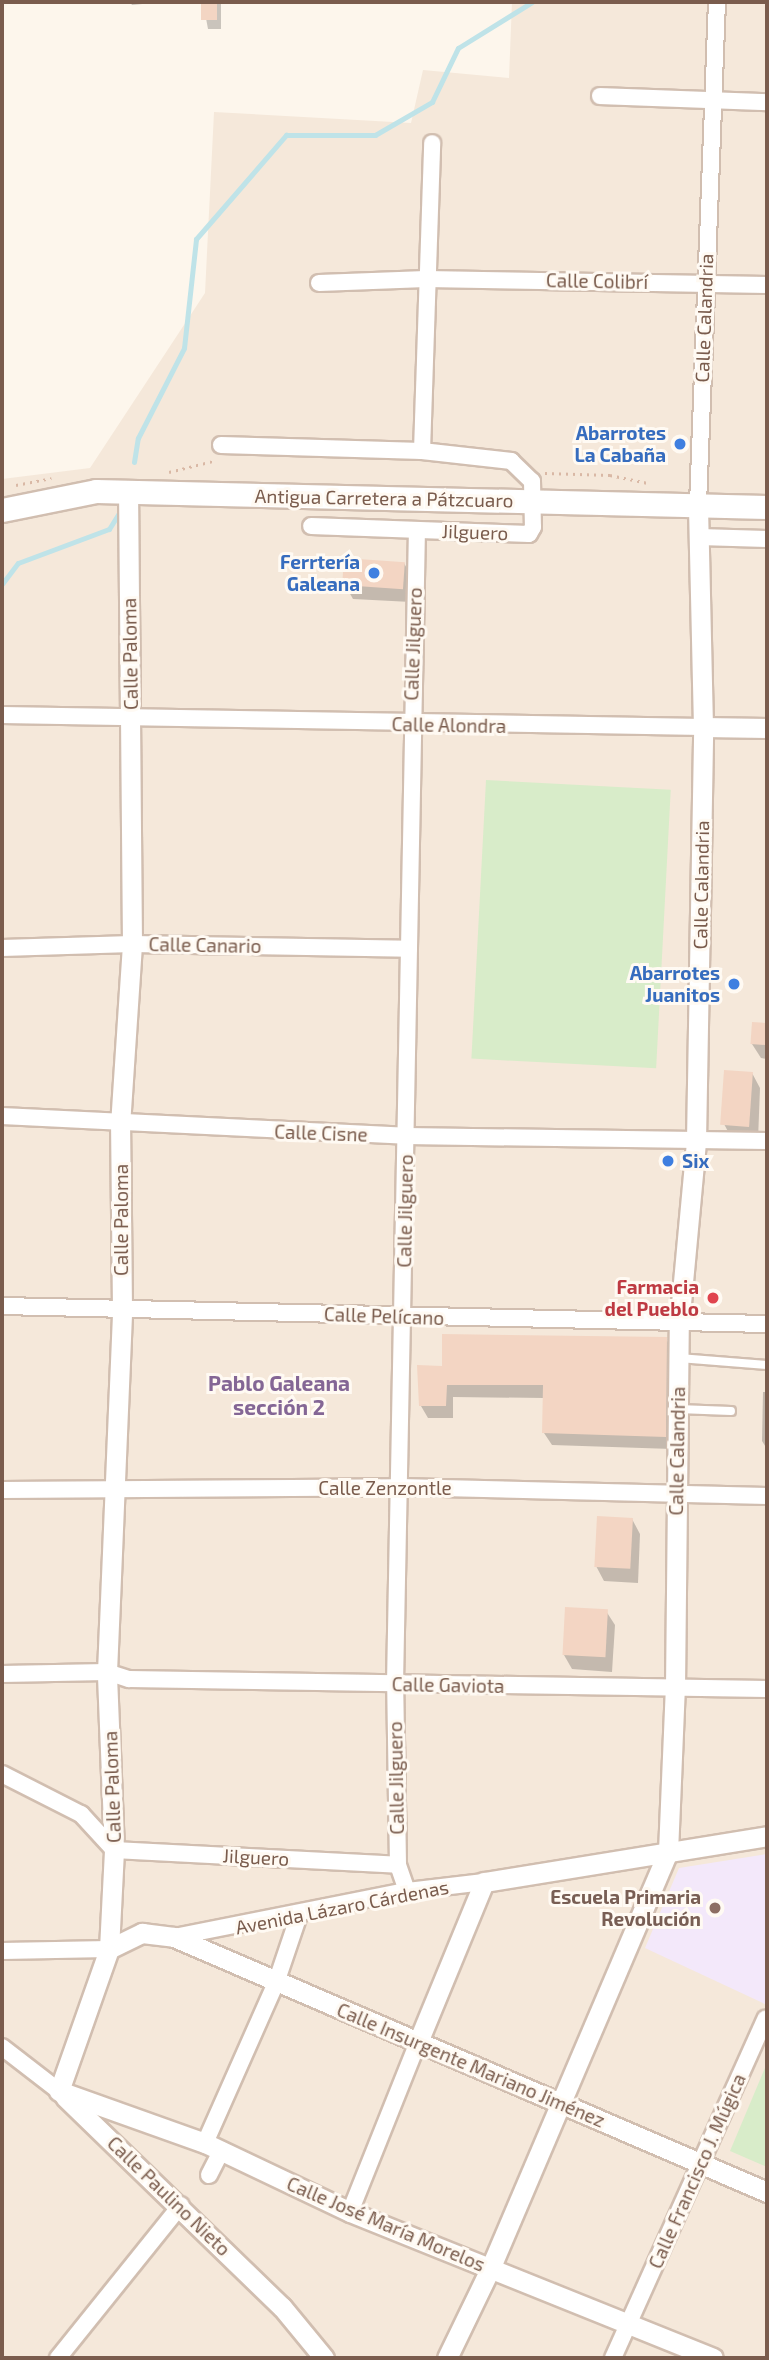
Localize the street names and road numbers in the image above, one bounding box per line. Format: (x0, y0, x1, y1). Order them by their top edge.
street label: Calle Calandria (690, 253, 718, 383)
street label: Calle Colibrí (546, 269, 648, 293)
street label: Antigua Carretera a Pátzcuaro (254, 484, 514, 512)
street label: Jilguero (441, 519, 509, 545)
street label: Calle Jilguero (400, 587, 426, 701)
street label: Calle Paloma (118, 598, 142, 710)
street label: Calle Alondra (391, 713, 507, 737)
street label: Calle Calandria (688, 820, 714, 950)
street label: Calle Canario (148, 933, 262, 957)
street label: Calle Cisne (274, 1120, 368, 1146)
street label: Calle Jilguero (393, 1154, 417, 1268)
street label: Calle Paloma (110, 1164, 132, 1276)
street label: Calle Pelícano (324, 1303, 444, 1329)
street label: Calle Calandria (664, 1386, 690, 1516)
street label: Calle Zenzontle (318, 1477, 452, 1499)
street label: Calle Gaviota (392, 1673, 504, 1697)
street label: Calle Jilguero (384, 1721, 408, 1835)
street label: Calle Paloma (99, 1731, 125, 1843)
street label: Jilguero (222, 1844, 290, 1870)
street label: Avenida Lázaro Cárdenas (234, 1875, 450, 1939)
street label: Calle Insurgente Mariano Jiménez (333, 1998, 609, 2132)
street label: Calle Francisco J. Múgica (644, 2070, 750, 2272)
street label: Calle Paulino Nieto (103, 2131, 235, 2261)
street label: Calle José María Morelos (283, 2172, 489, 2276)

